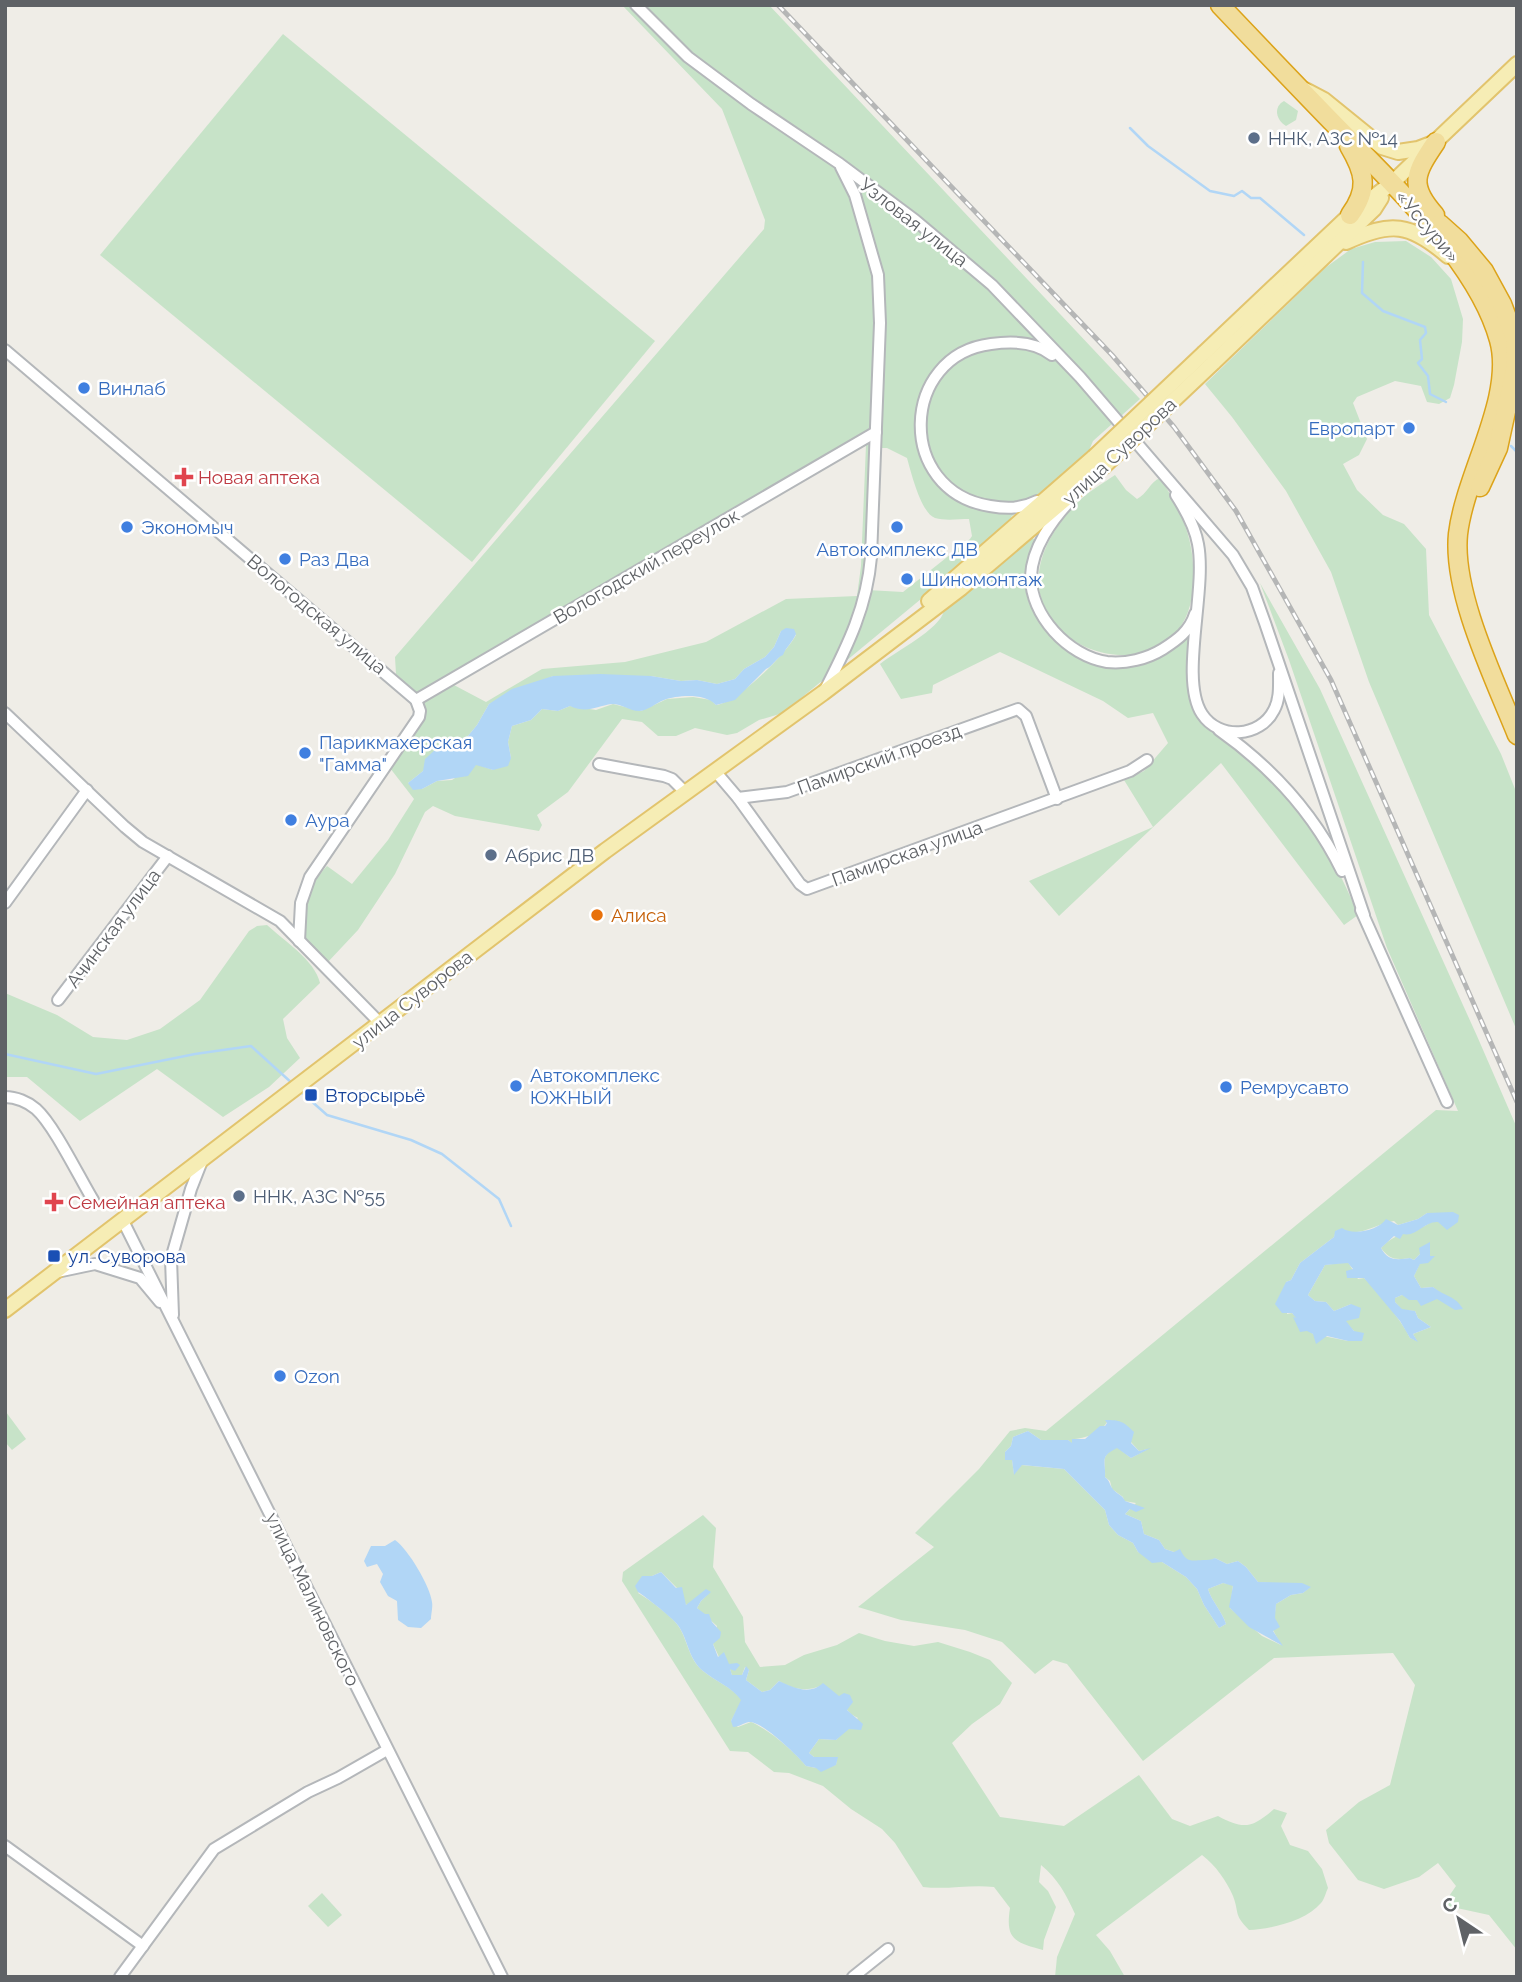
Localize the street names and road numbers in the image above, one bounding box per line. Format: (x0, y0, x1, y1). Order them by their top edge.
street label: Узловая улица (856, 173, 972, 271)
street label: «Уссури» (1391, 185, 1465, 267)
street label: улица Суворова (1058, 393, 1180, 509)
street label: Вологодский переулок (549, 504, 743, 628)
street label: Вологодская улица (243, 549, 391, 679)
street label: Памирский проезд (794, 719, 964, 799)
street label: Памирская улица (829, 816, 985, 890)
street label: Ачинская улица (61, 864, 165, 992)
street label: улица Суворова (347, 945, 477, 1053)
street label: улица Малиновского (261, 1509, 365, 1689)

